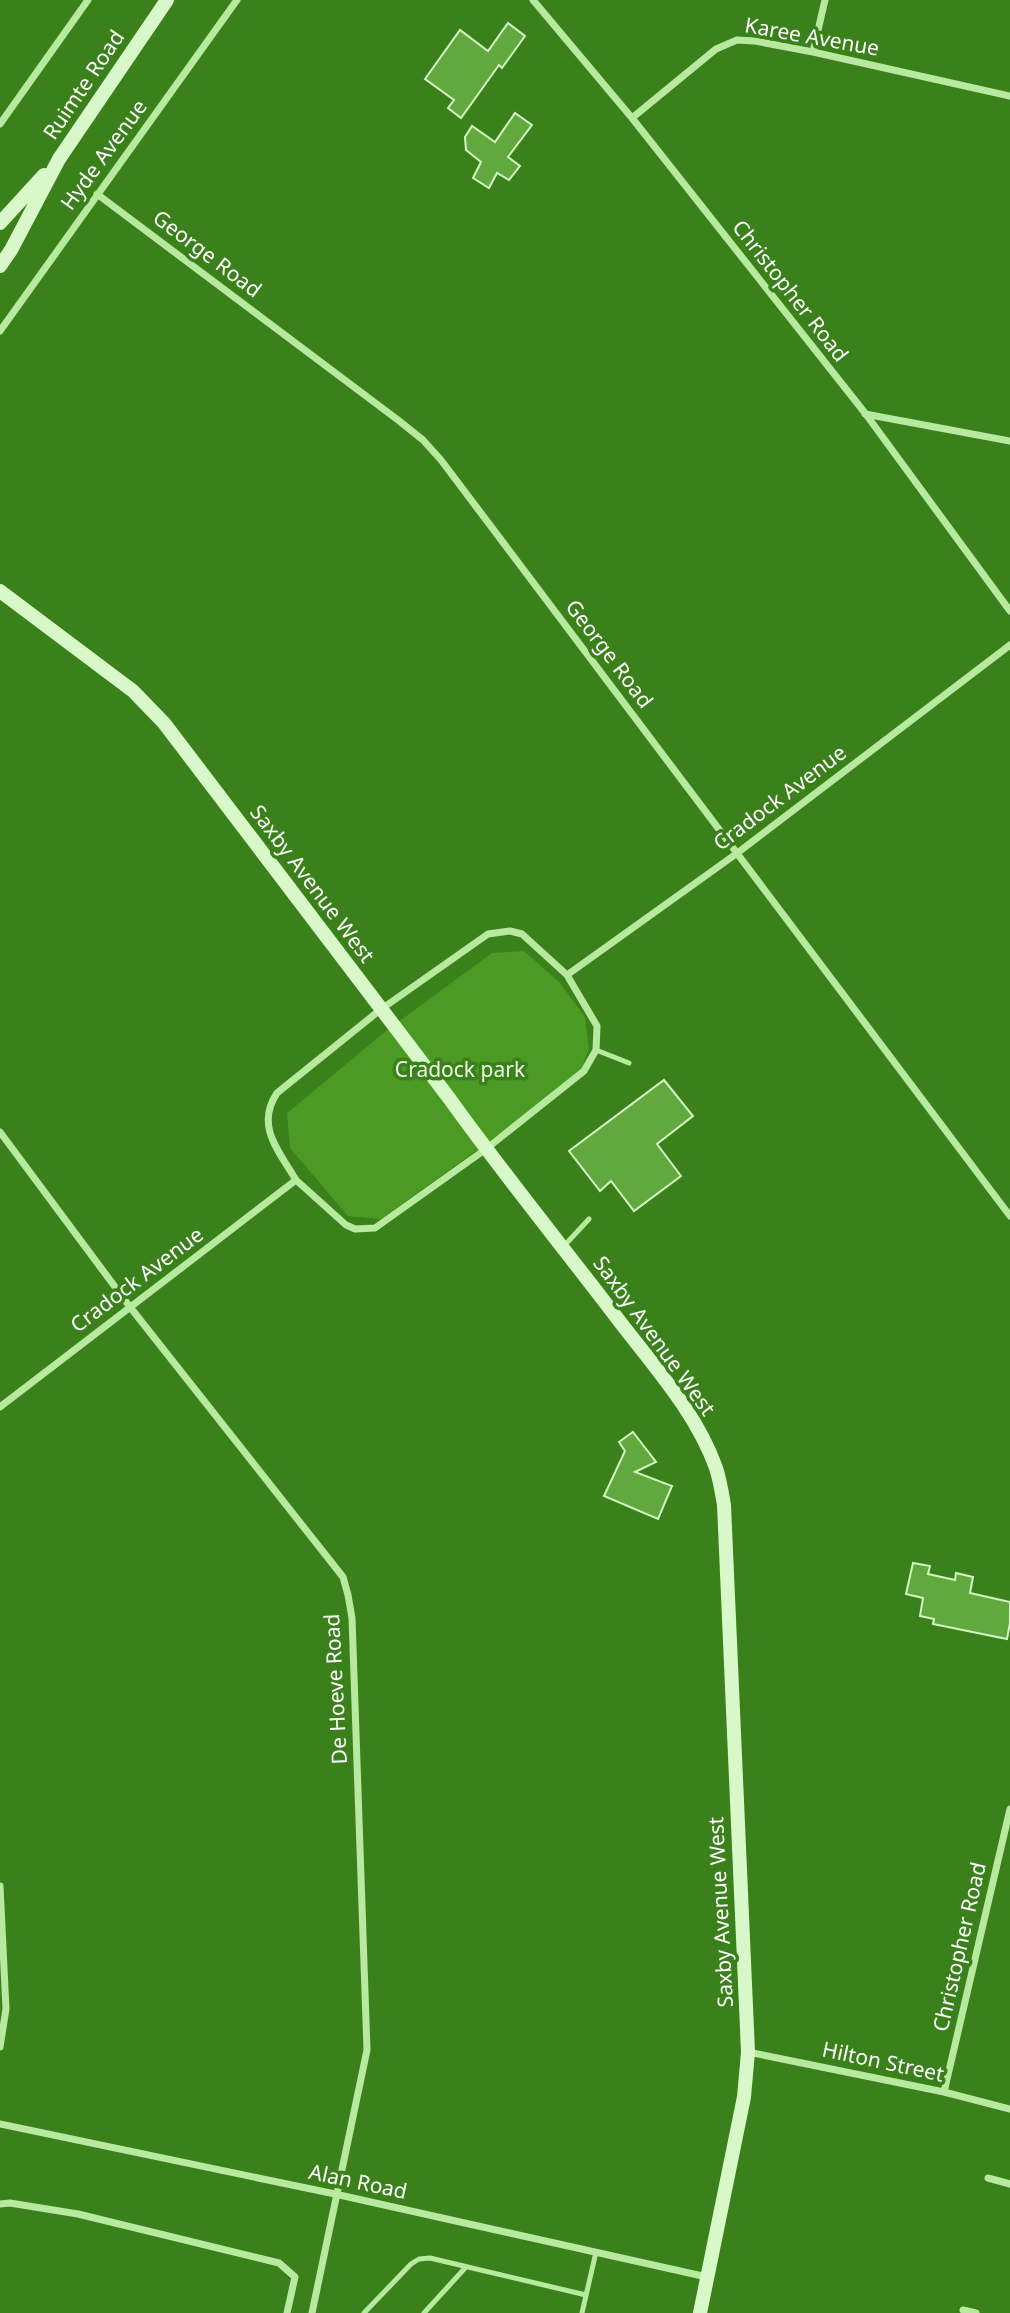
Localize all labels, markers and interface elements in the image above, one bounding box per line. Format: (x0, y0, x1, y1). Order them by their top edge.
street label: Karee Avenue (743, 10, 882, 62)
street label: Ruimte Road (36, 24, 130, 145)
street label: Hyde Avenue (54, 94, 153, 215)
street label: George Road (148, 203, 268, 303)
street label: Christopher Road (726, 214, 855, 367)
street label: George Road (560, 593, 660, 713)
street label: Cradock Avenue (707, 738, 851, 856)
street label: Saxby Avenue West (244, 799, 382, 968)
park label: Cradock park (395, 1055, 526, 1083)
street label: Cradock Avenue (64, 1220, 208, 1338)
street label: Saxby Avenue West (587, 1250, 722, 1421)
street label: De Hoeve Road (317, 1613, 353, 1765)
street label: Saxby Avenue West (701, 1816, 739, 2008)
street label: Christopher Road (926, 1859, 992, 2034)
street label: Hilton Street (820, 2034, 947, 2088)
street label: Alan Road (307, 2157, 410, 2205)

